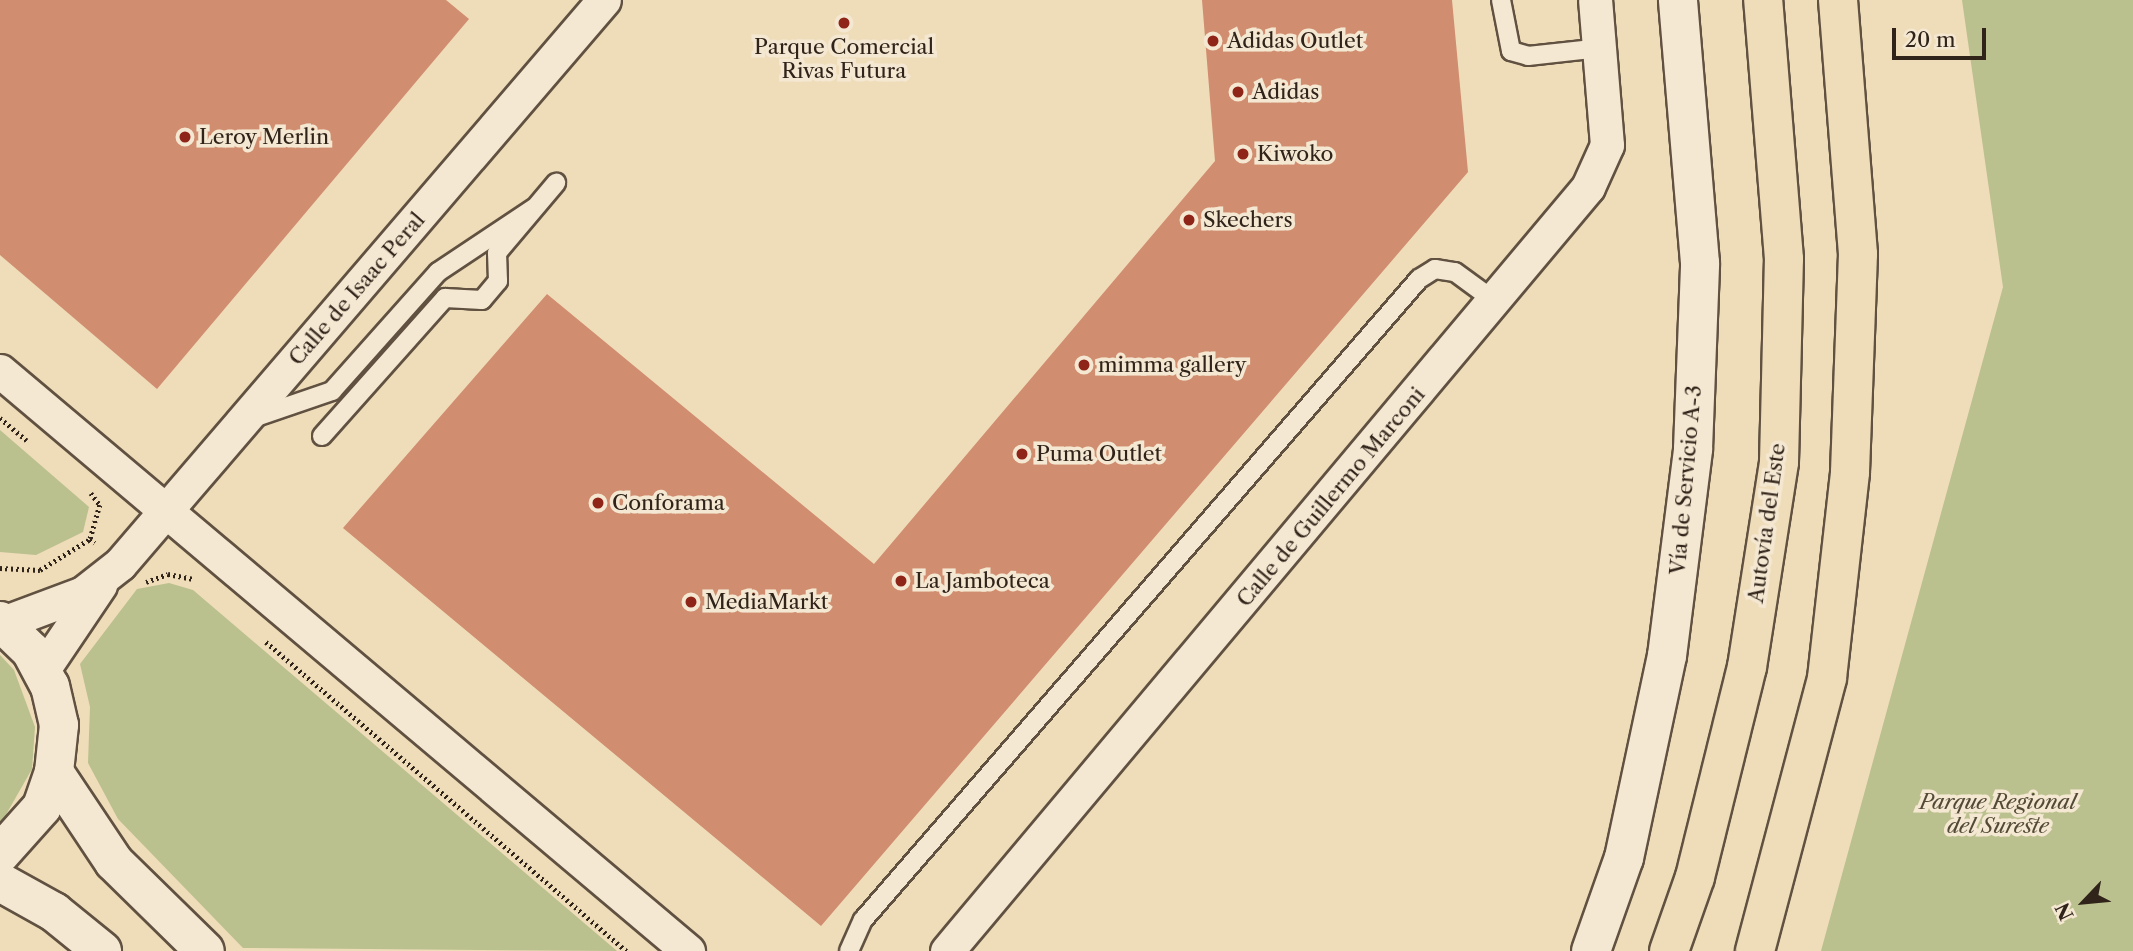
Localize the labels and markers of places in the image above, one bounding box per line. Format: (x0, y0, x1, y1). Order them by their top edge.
marker: Parque Comercial Rivas Futura (836, 15, 852, 31)
place label: Adidas Outlet (1227, 28, 1363, 54)
marker: Adidas Outlet (1205, 33, 1221, 49)
place label: Parque Comercial Rivas Futura (754, 34, 934, 84)
place label: Adidas (1252, 79, 1319, 105)
marker: Adidas (1230, 84, 1246, 100)
place label: Leroy Merlin (199, 124, 330, 150)
marker: Leroy Merlin (177, 129, 193, 145)
place label: Kiwoko (1257, 141, 1333, 167)
marker: Kiwoko (1235, 146, 1251, 162)
place label: Skechers (1203, 207, 1293, 233)
marker: Skechers (1181, 212, 1197, 228)
place label: mimma gallery (1098, 352, 1247, 378)
marker: mimma gallery (1076, 357, 1092, 373)
place label: Puma Outlet (1036, 441, 1162, 467)
marker: Puma Outlet (1014, 446, 1030, 462)
place label: Conforama (612, 490, 725, 516)
marker: Conforama (590, 495, 606, 511)
place label: La Jamboteca (915, 568, 1050, 594)
marker: La Jamboteca (893, 573, 909, 589)
place label: MediaMarkt (705, 589, 828, 615)
marker: MediaMarkt (683, 594, 699, 610)

